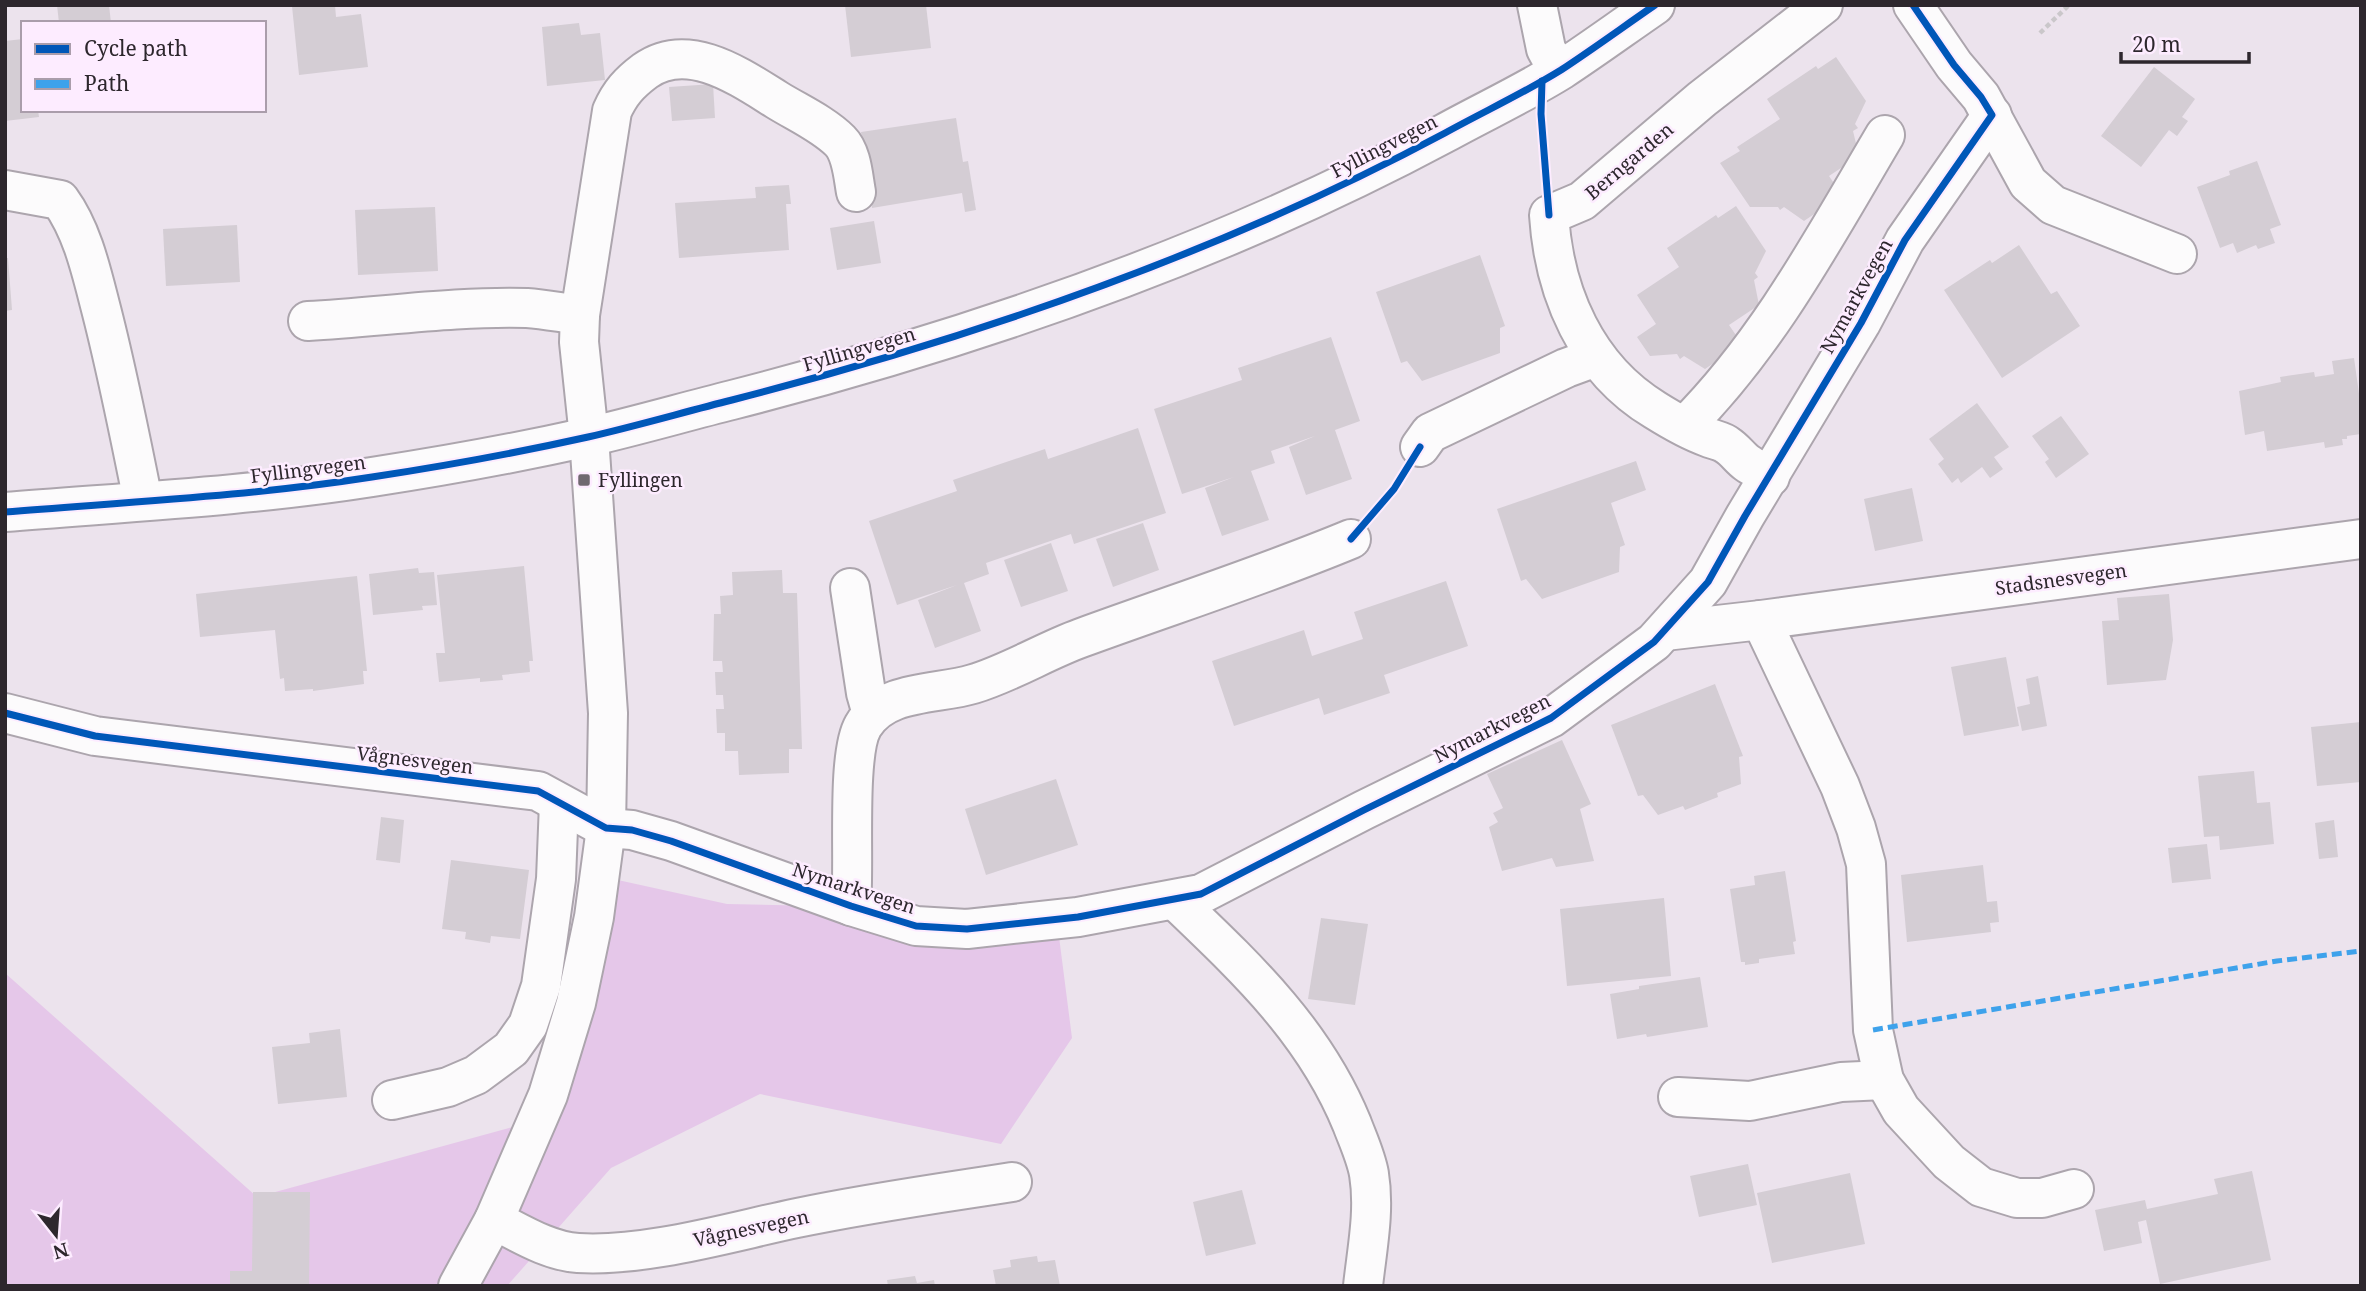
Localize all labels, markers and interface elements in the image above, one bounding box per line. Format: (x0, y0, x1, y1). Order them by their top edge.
legend (21, 21, 266, 112)
scale bar (2121, 21, 2249, 65)
text: 20 m (2132, 30, 2181, 58)
text: Cycle path (84, 34, 188, 62)
text: Path (84, 69, 129, 97)
street label: Fyllingvegen (1326, 108, 1442, 184)
street label: Berngarden (1579, 116, 1679, 206)
street label: Nymarkvegen (1814, 234, 1898, 358)
street label: Fyllingvegen (800, 321, 918, 377)
street label: Fyllingvegen (249, 449, 367, 489)
place label: Fyllingen (598, 467, 683, 493)
marker: Fyllingen (576, 472, 592, 488)
street label: Stadsnesvegen (1993, 557, 2129, 601)
street label: Nymarkvegen (1429, 687, 1555, 769)
street label: Vågnesvegen (355, 740, 475, 780)
street label: Nymarkvegen (789, 856, 919, 920)
north arrow (21, 1200, 91, 1270)
street label: Vågnesvegen (691, 1203, 811, 1253)
text: N (50, 1237, 72, 1266)

